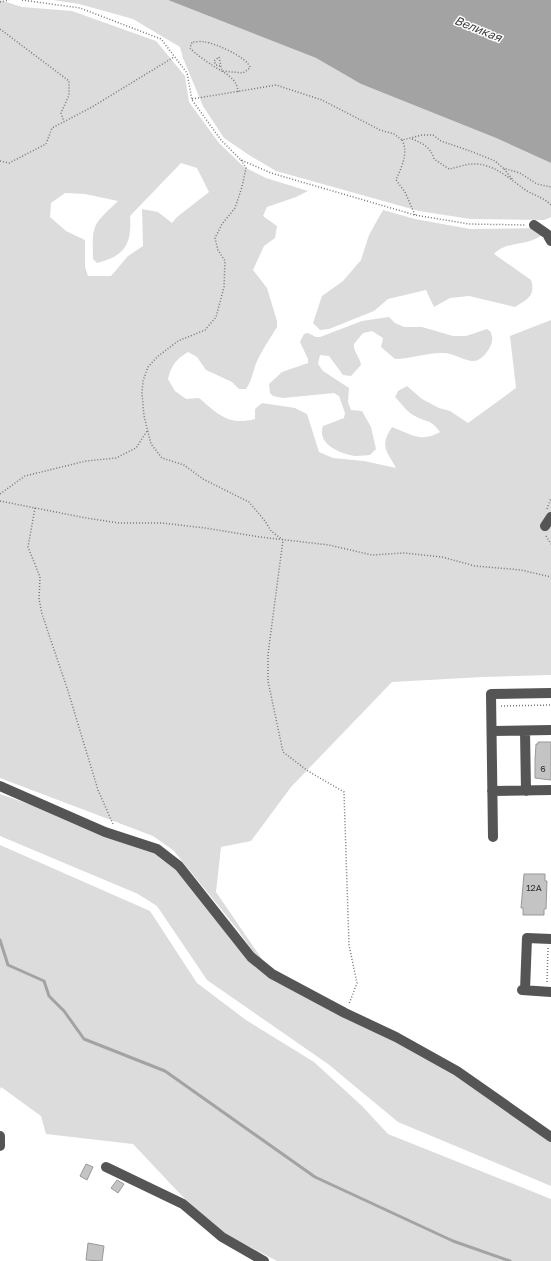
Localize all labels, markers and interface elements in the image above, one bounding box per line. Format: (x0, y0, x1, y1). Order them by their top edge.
water label: Великая (452, 12, 505, 45)
house number: 6 (540, 763, 546, 774)
house number: 12А (526, 882, 542, 893)

